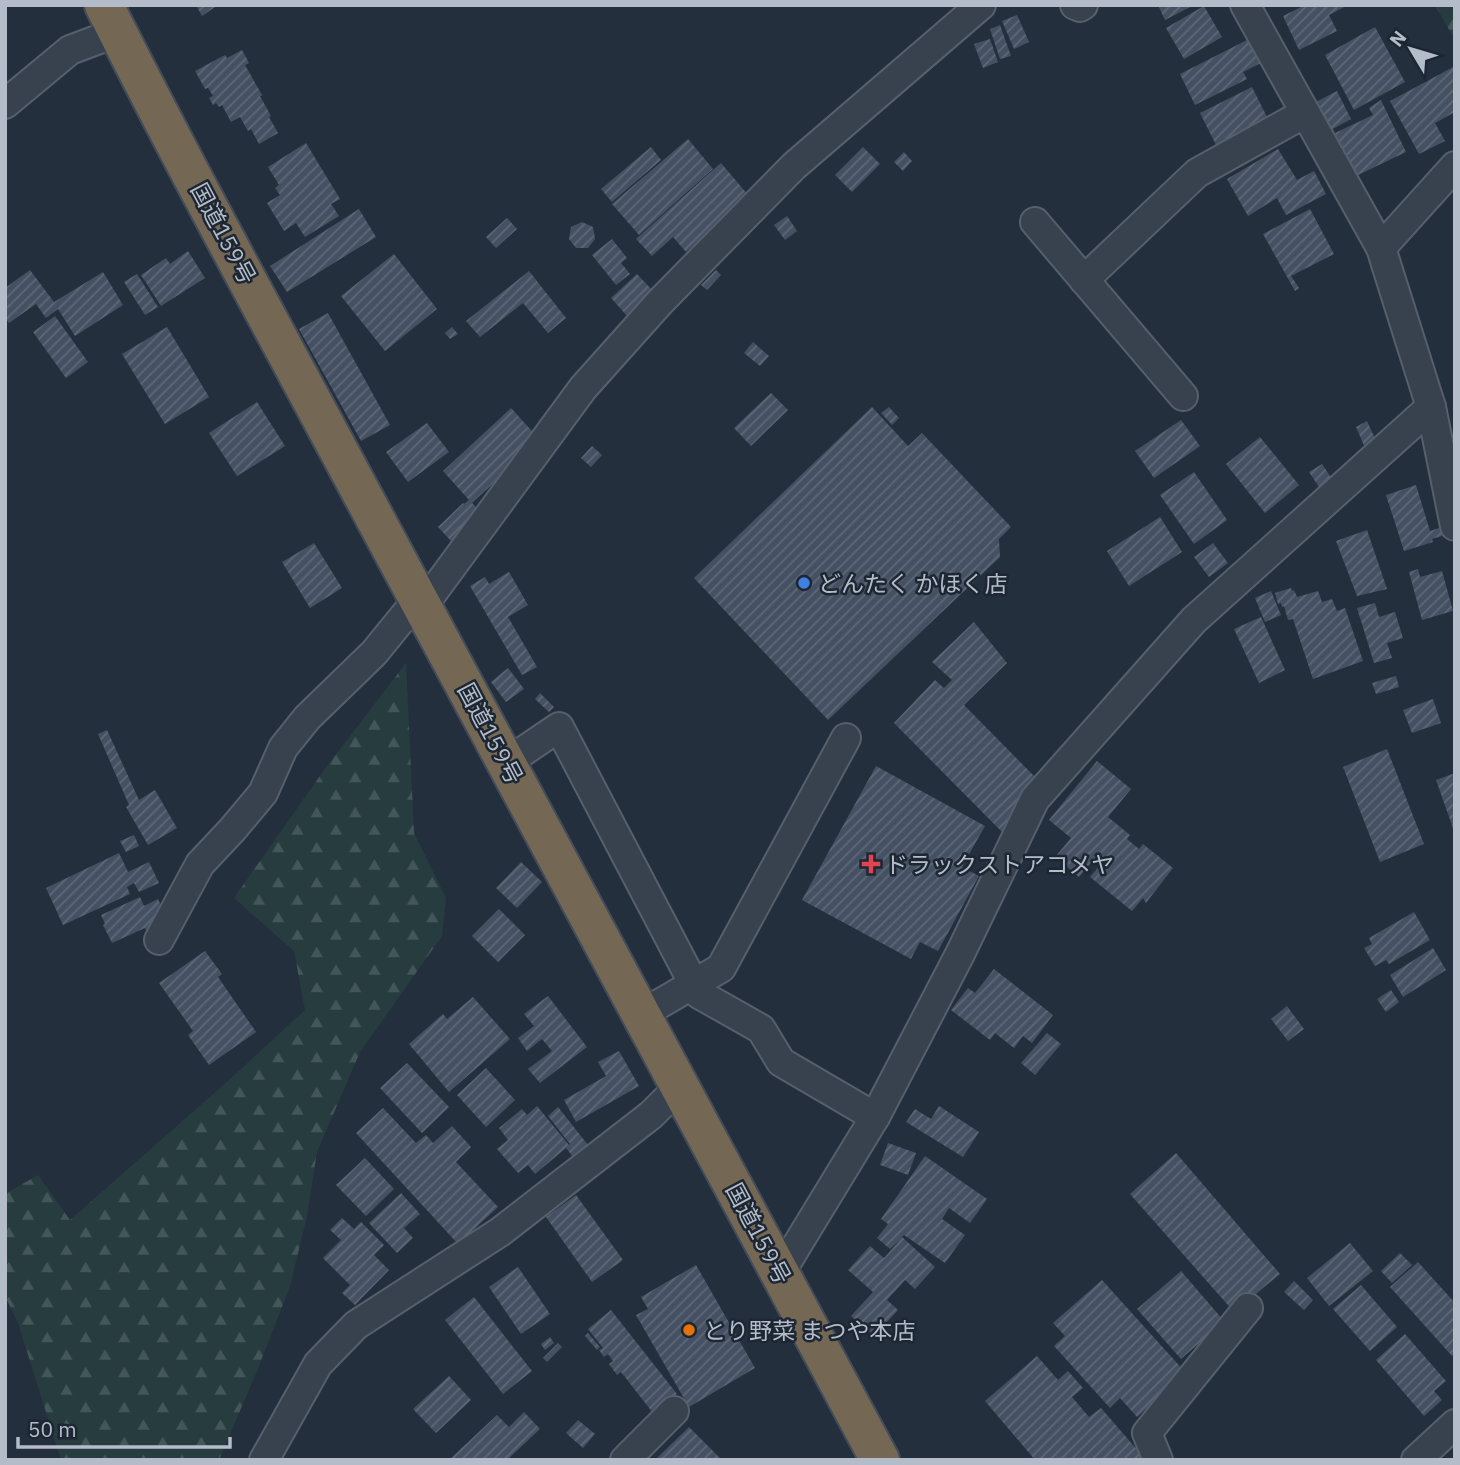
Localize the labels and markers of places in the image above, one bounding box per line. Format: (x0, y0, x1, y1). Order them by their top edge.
place label: どんたく かほく店 (818, 568, 1007, 598)
marker: どんたく かほく店 (796, 575, 812, 591)
place label: ドラックストアコメヤ (885, 849, 1114, 879)
marker: ドラックストアコメヤ (863, 856, 879, 872)
place label: とり野菜 まつや本店 (703, 1315, 915, 1345)
marker: とり野菜 まつや本店 (681, 1322, 697, 1338)

